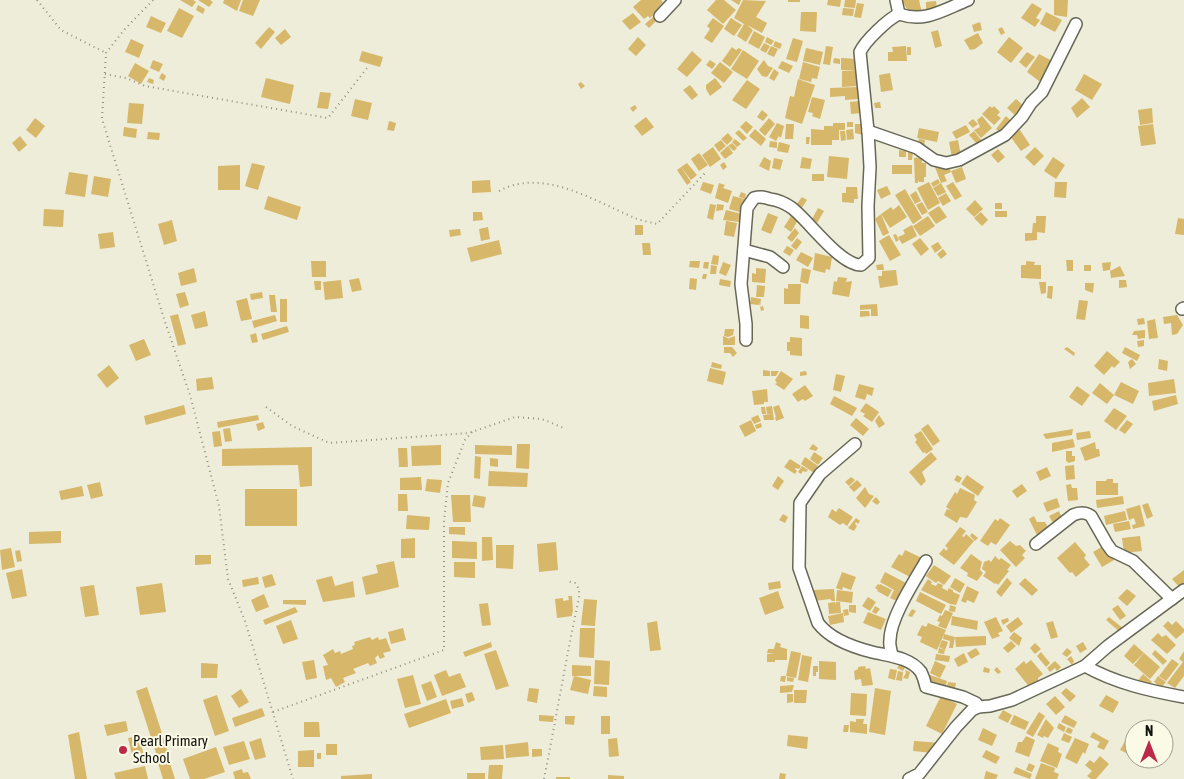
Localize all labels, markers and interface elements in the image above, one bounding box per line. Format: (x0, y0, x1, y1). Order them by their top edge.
north arrow (1124, 719, 1174, 769)
text: N (1145, 723, 1153, 739)
place label: Pearl Primary School (133, 732, 208, 766)
marker: Pearl Primary School (117, 744, 129, 756)

